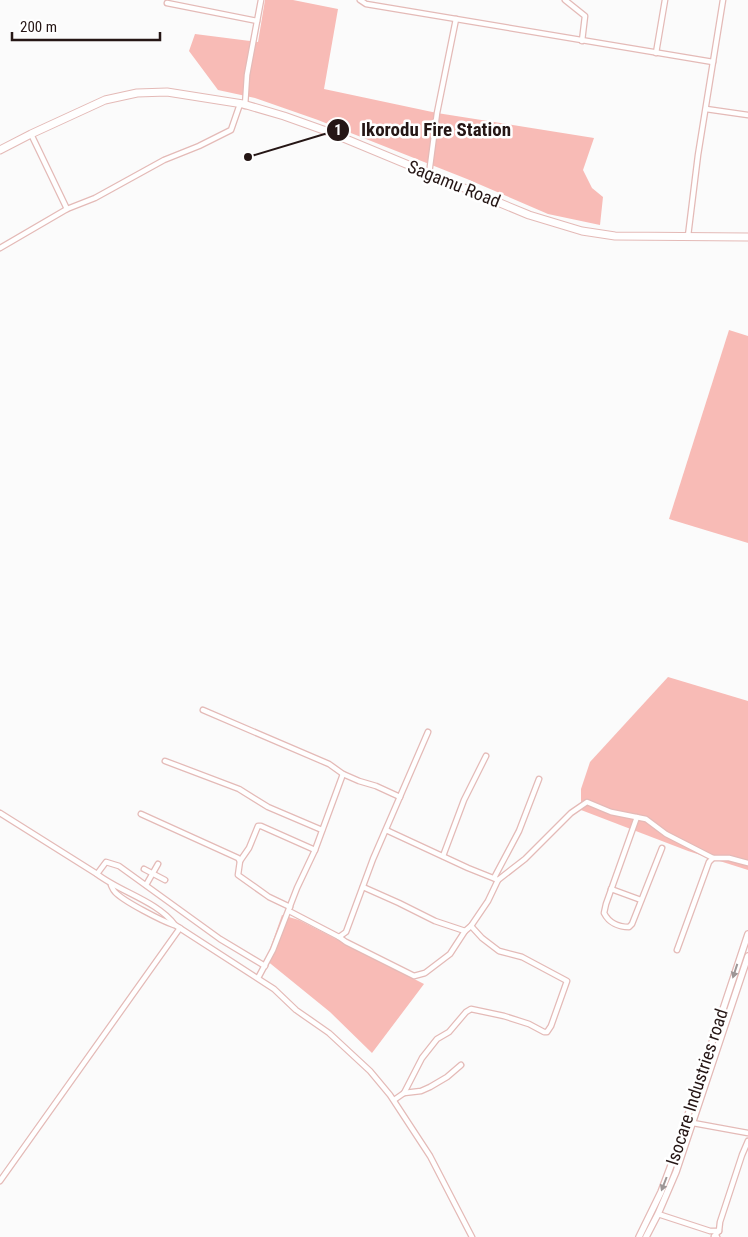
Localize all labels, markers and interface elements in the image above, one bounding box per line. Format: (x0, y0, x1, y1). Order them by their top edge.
scale bar (12, 10, 160, 42)
text: 200 m (20, 18, 57, 36)
callout: Ikorodu Fire Station (326, 113, 521, 147)
text: Ikorodu Fire Station (361, 118, 511, 141)
text: 1 (334, 121, 342, 139)
street label: Sagamu Road (405, 155, 504, 212)
one-way arrow (731, 964, 739, 979)
street label: Isocare Industries road (661, 1006, 732, 1168)
one-way arrow (660, 1176, 667, 1191)

